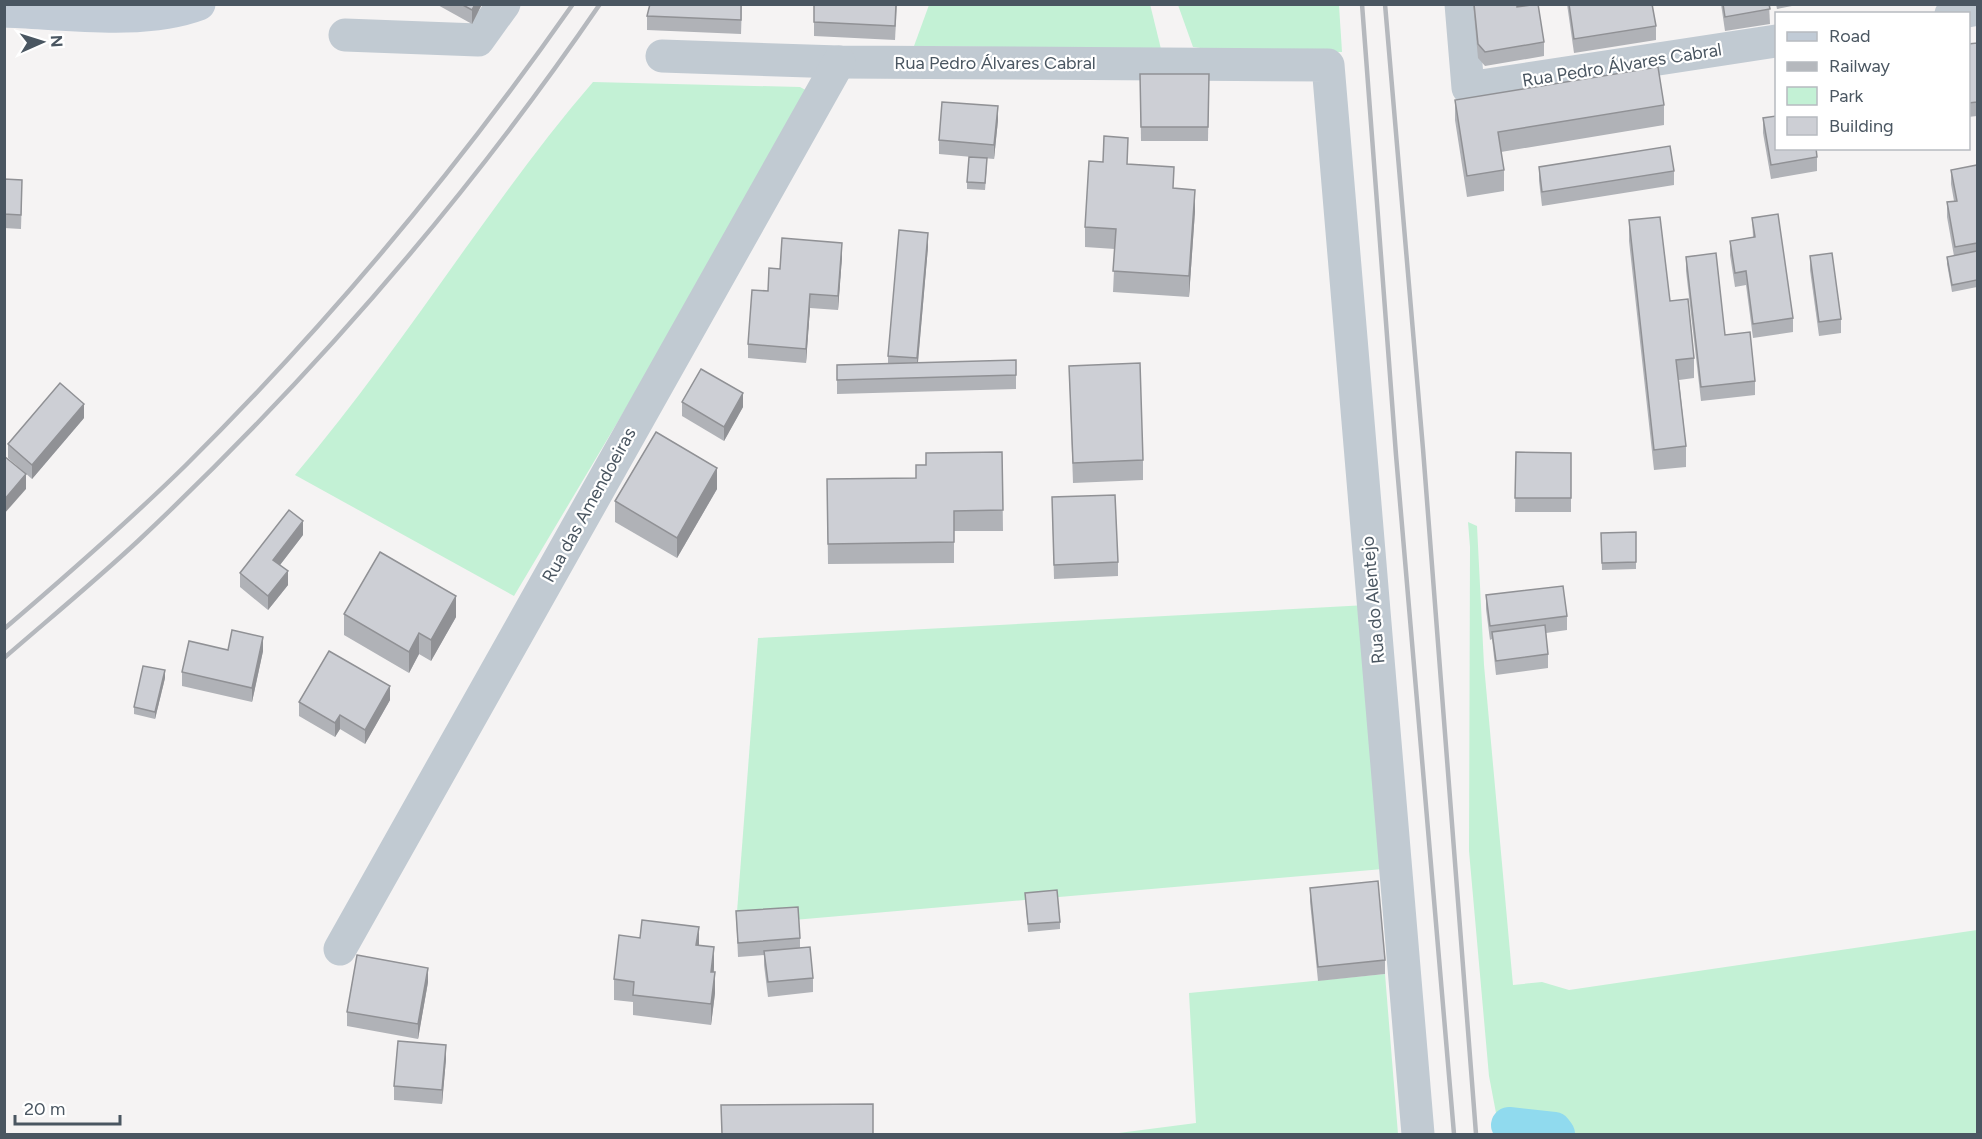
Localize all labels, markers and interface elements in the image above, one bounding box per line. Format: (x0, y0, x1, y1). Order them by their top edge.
north arrow (12, 12, 72, 72)
legend (1775, 12, 1970, 150)
text: Road (1829, 25, 1870, 47)
text: N (47, 35, 66, 48)
street label: Rua Pedro Álvares Cabral (1521, 38, 1723, 92)
street label: Rua Pedro Álvares Cabral (894, 52, 1096, 74)
text: Railway (1829, 55, 1891, 77)
text: Park (1829, 85, 1864, 107)
text: Building (1829, 115, 1894, 137)
street label: Rua das Amendoeiras (537, 424, 641, 586)
street label: Rua do Alentejo (1356, 535, 1390, 665)
scale bar (15, 1088, 120, 1126)
text: 20 m (24, 1098, 65, 1120)

